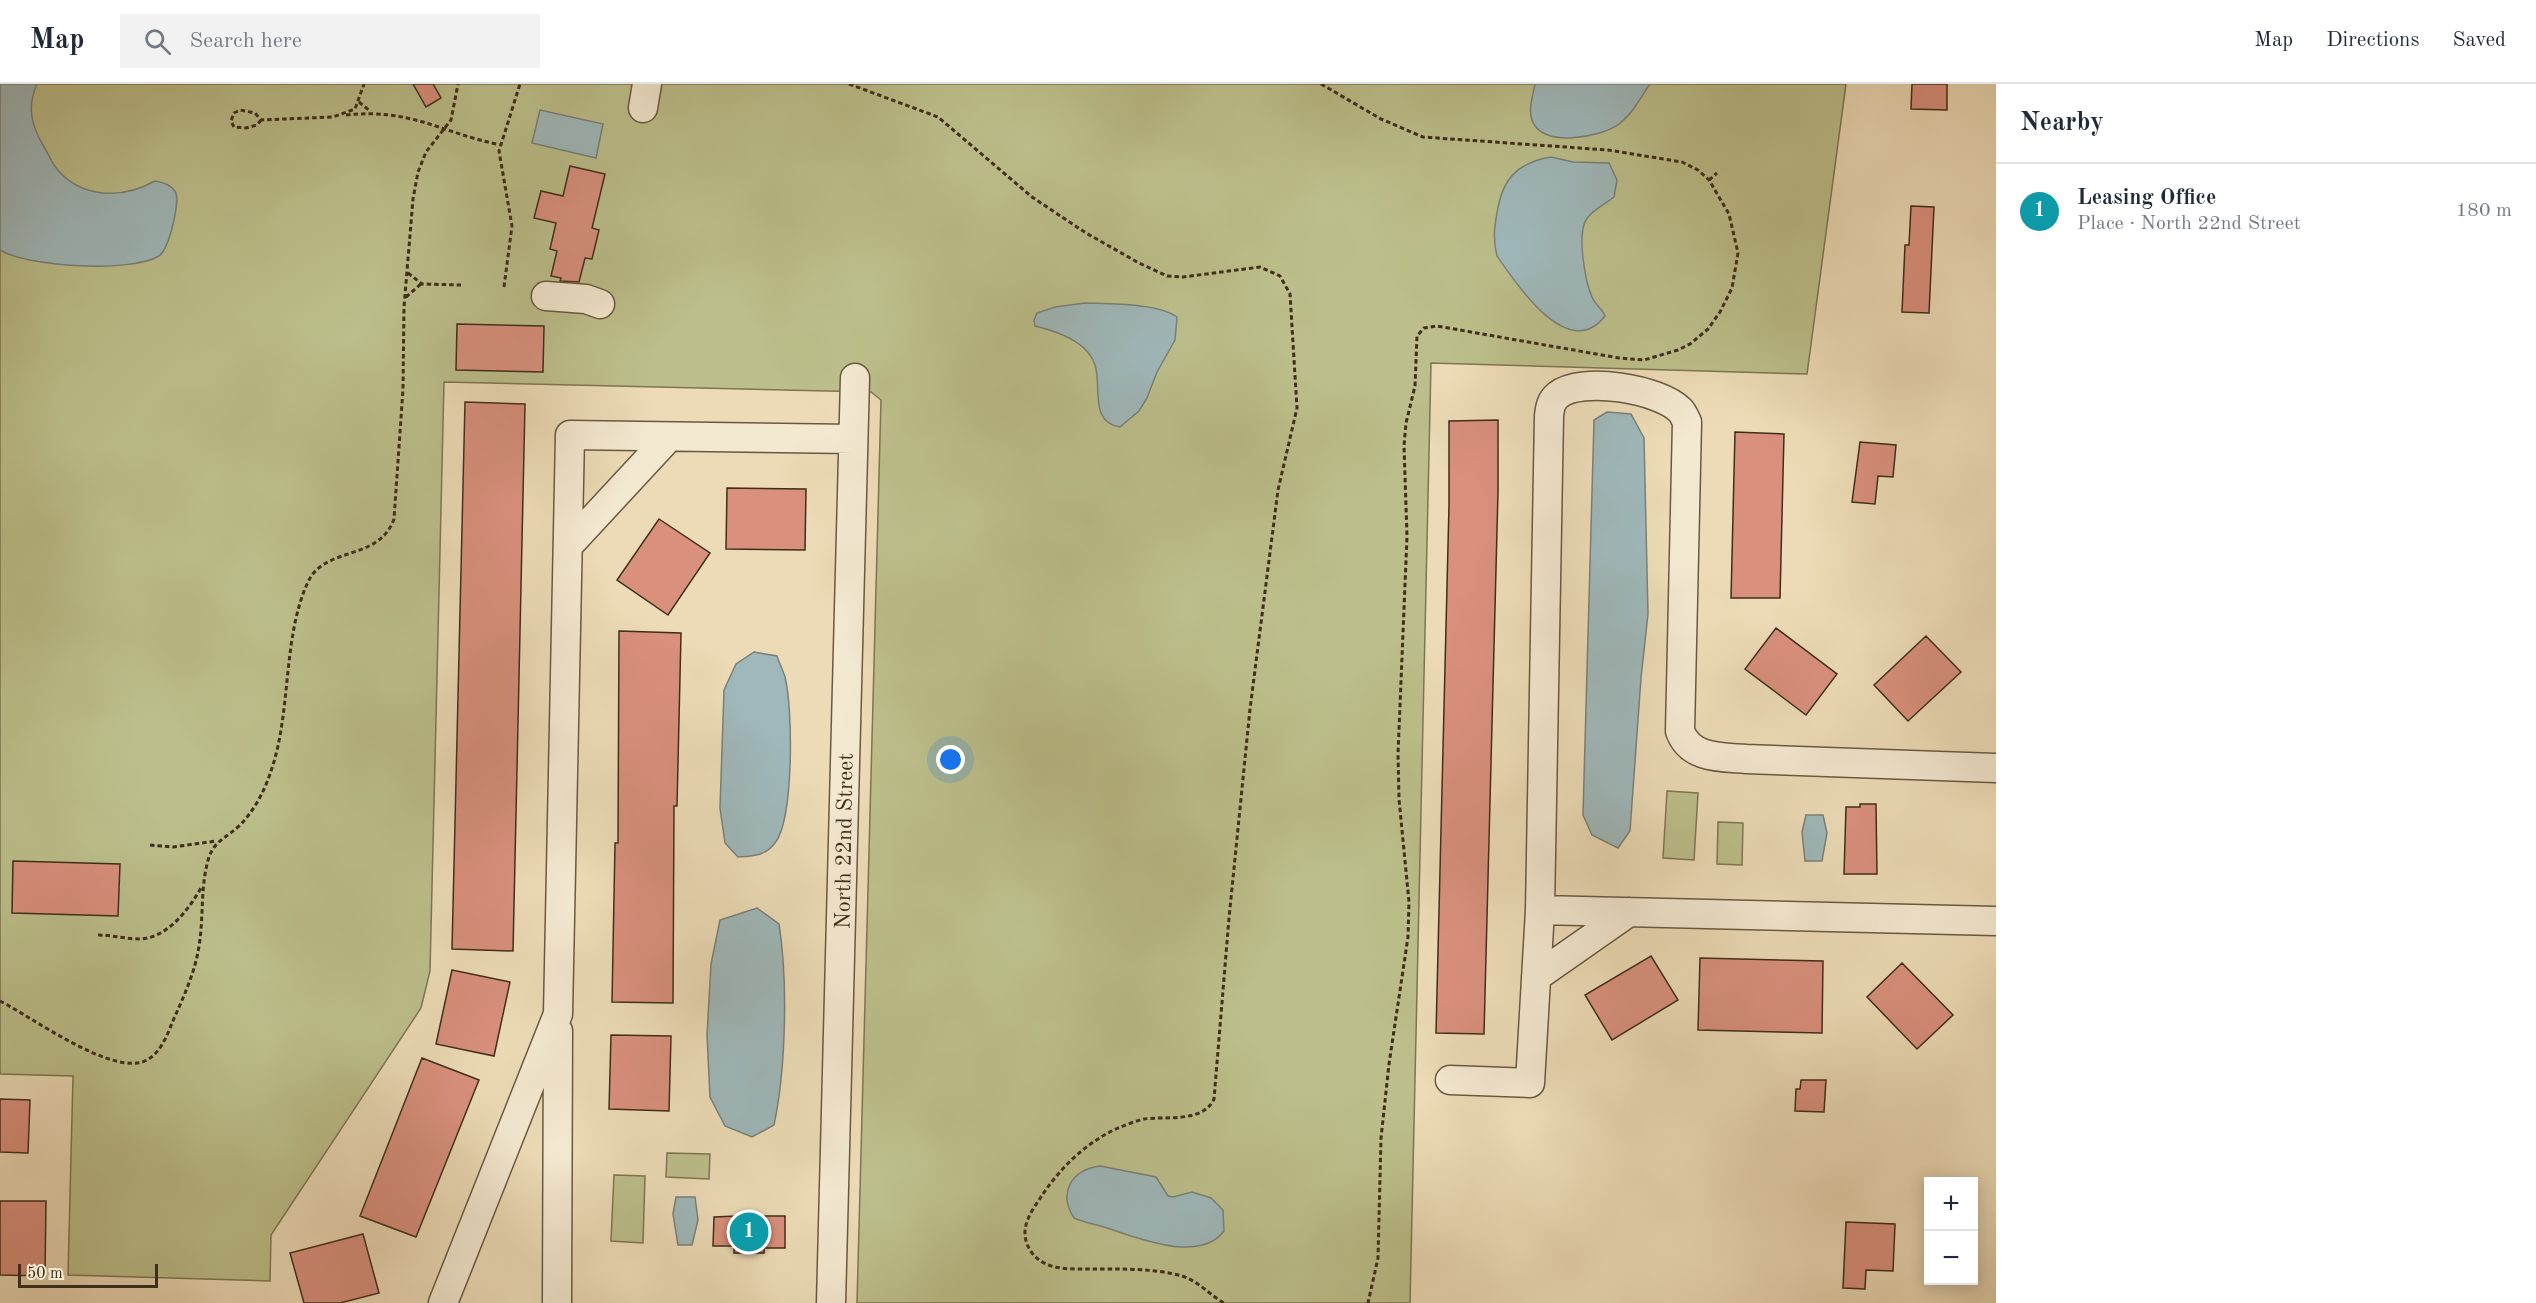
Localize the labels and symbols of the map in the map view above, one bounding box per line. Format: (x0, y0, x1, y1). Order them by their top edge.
your location (936, 745, 965, 774)
street label: North 22nd Street (832, 753, 858, 929)
pin: 1 (730, 1210, 768, 1254)
scale bar (18, 1261, 158, 1288)

